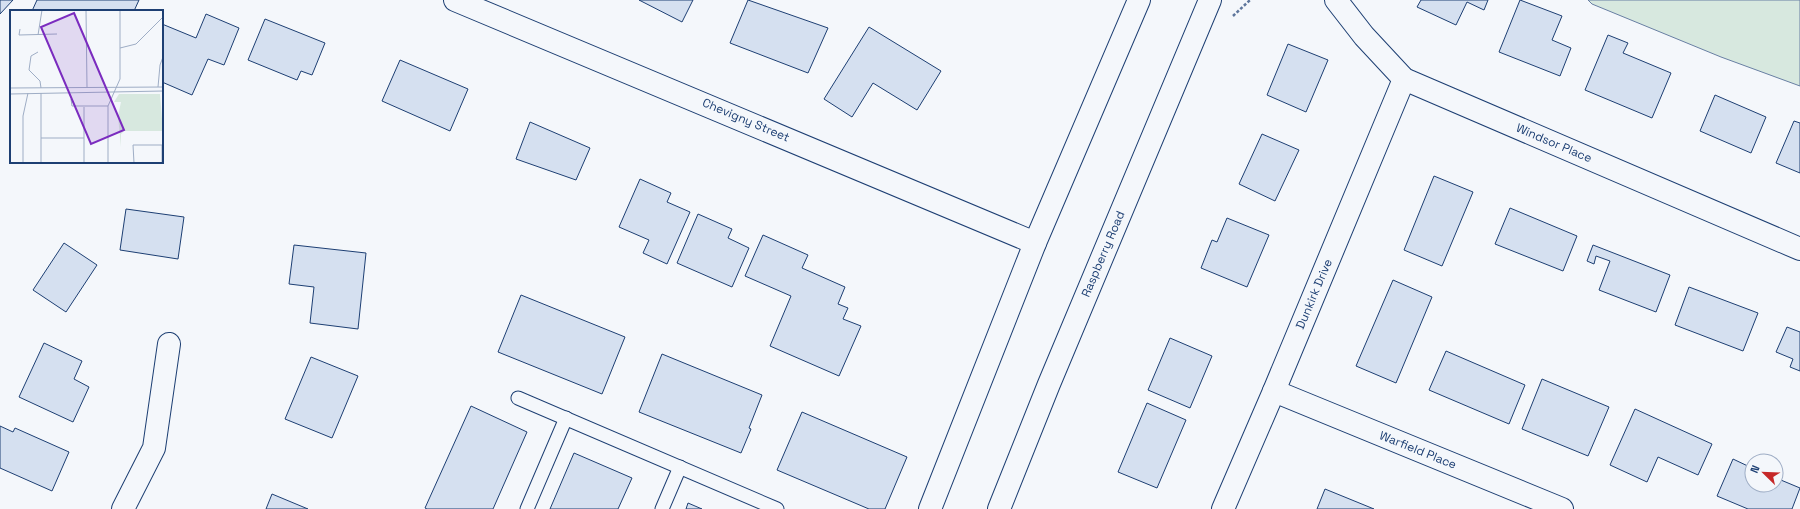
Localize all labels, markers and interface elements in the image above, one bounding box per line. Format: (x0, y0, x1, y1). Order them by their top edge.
inset map (10, 10, 163, 163)
street label: Chevigny Street (700, 94, 792, 146)
street label: Windsor Place (1514, 120, 1594, 166)
street label: Raspberry Road (1078, 208, 1128, 300)
street label: Dunkirk Drive (1292, 256, 1336, 332)
street label: Warfield Place (1377, 427, 1459, 473)
north arrow (1744, 453, 1784, 493)
text: N (1747, 463, 1763, 475)

